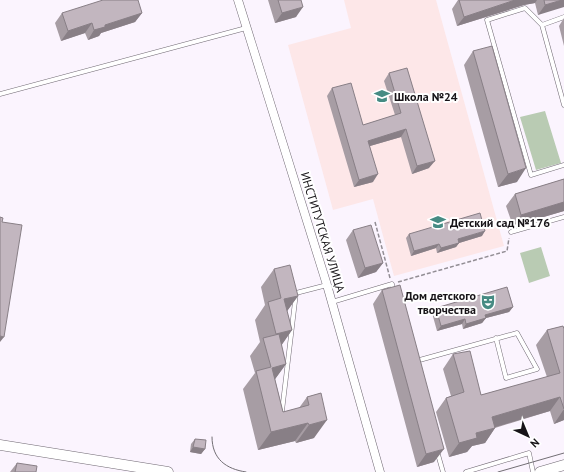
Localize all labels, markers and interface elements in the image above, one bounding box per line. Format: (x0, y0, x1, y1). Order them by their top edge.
school or university icon: Школа №24 (373, 87, 391, 105)
place label: Школа №24 (394, 89, 458, 104)
street label: ИНСТИТУТСКАЯ УЛИЦА (298, 170, 348, 294)
school or university icon: Детский сад №176 (429, 213, 447, 231)
place label: Детский сад №176 (450, 215, 550, 230)
place label: Дом детского творчества (404, 288, 477, 317)
theatre icon: Дом детского творчества (479, 293, 497, 311)
north arrow (508, 416, 548, 456)
text: N (527, 436, 542, 451)

